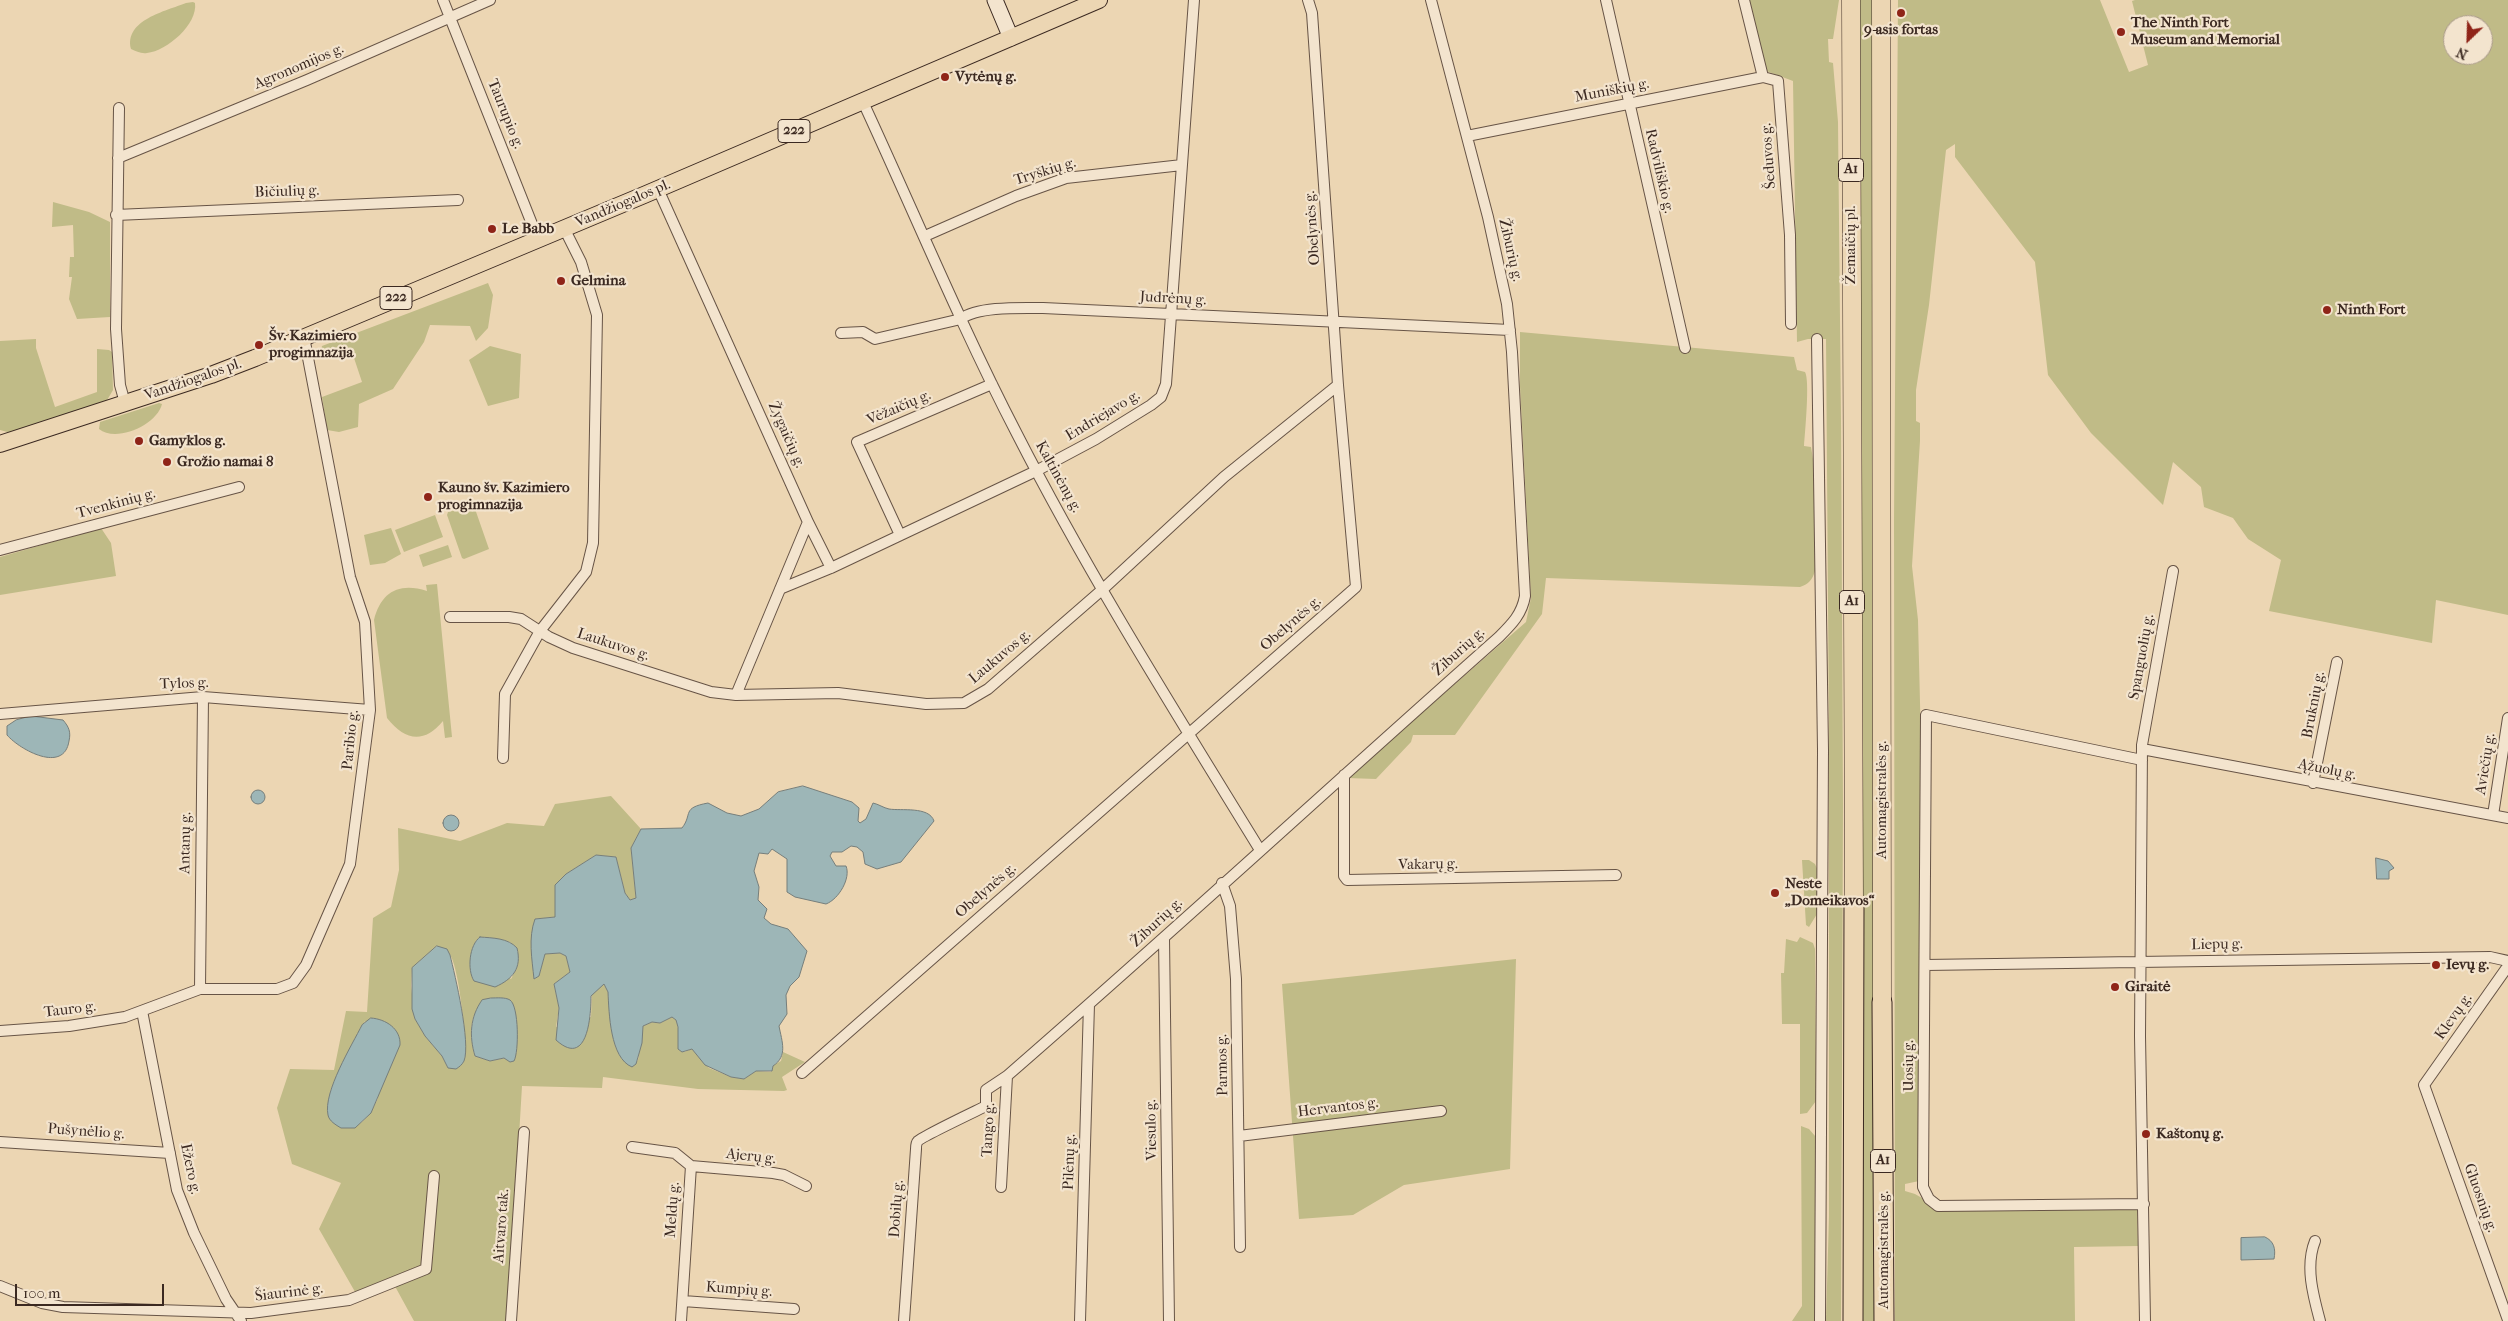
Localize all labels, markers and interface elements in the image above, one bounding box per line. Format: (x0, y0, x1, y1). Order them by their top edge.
marker: 9-asis fortas (1895, 7, 1907, 19)
place label: The Ninth Fort Museum and Memorial (2131, 14, 2280, 49)
north arrow (2443, 15, 2493, 65)
place label: 9-asis fortas (1864, 21, 1938, 39)
marker: The Ninth Fort Museum and Memorial (2115, 26, 2127, 38)
street label: Agronomijos g. (251, 40, 347, 94)
text: N (2454, 43, 2470, 63)
place label: Vytėnų g. (955, 68, 1016, 86)
marker: Vytėnų g. (939, 71, 951, 83)
street label: Muniškių g. (1573, 75, 1651, 107)
street label: Taurupio g. (483, 77, 527, 151)
road number: 222 (778, 120, 810, 142)
street label: Šeduvos g. (1758, 122, 1780, 190)
street label: Radviliškio g. (1641, 127, 1677, 215)
street label: Tryškių g. (1012, 154, 1078, 190)
road number: A1 (1838, 158, 1864, 182)
street label: Vandžiogalos pl. (573, 176, 673, 232)
street label: Bičiulių g. (254, 182, 320, 202)
street label: Obelynės g. (1301, 190, 1325, 266)
street label: Žemaičių pl. (1842, 206, 1860, 284)
street label: Žiburių g. (1494, 217, 1526, 283)
place label: Le Babb (502, 220, 554, 238)
marker: Le Babb (486, 223, 498, 235)
place label: Gelmina (571, 272, 626, 290)
marker: Gelmina (555, 275, 567, 287)
road number: 222 (380, 286, 412, 310)
street label: Judrėnų g. (1139, 288, 1207, 310)
place label: Ninth Fort (2337, 301, 2406, 319)
marker: Ninth Fort (2321, 304, 2333, 316)
place label: Šv. Kazimiero progimnazija (269, 327, 357, 362)
marker: Šv. Kazimiero progimnazija (253, 339, 265, 351)
street label: Vandžiogalos pl. (142, 355, 244, 405)
street label: Vėžaičių g. (864, 386, 934, 430)
street label: Endriejavo g. (1063, 387, 1143, 445)
street label: Žygaičių g. (763, 399, 809, 471)
place label: Gamyklos g. (149, 432, 225, 450)
marker: Gamyklos g. (133, 435, 145, 447)
street label: Kaltinėnų g. (1031, 438, 1085, 516)
place label: Grožio namai 8 (177, 453, 273, 471)
marker: Grožio namai 8 (161, 456, 173, 468)
place label: Kauno šv. Kazimiero progimnazija (438, 479, 570, 514)
street label: Tvenkinių g. (75, 485, 157, 523)
marker: Kauno šv. Kazimiero progimnazija (422, 491, 434, 503)
road number: A1 (1840, 590, 1864, 614)
street label: Obelynės g. (1257, 593, 1325, 655)
street label: Spanguolių g. (2126, 613, 2158, 701)
street label: Žiburių g. (1429, 624, 1489, 680)
street label: Laukuvos g. (575, 625, 651, 665)
street label: Laukuvos g. (965, 626, 1035, 688)
street label: Bruknių g. (2299, 670, 2329, 740)
street label: Tylos g. (159, 674, 209, 694)
street label: Paribio g. (339, 709, 363, 771)
street label: Aviečių g. (2472, 732, 2500, 796)
street label: Automagistralės g. (1873, 741, 1891, 859)
street label: Ąžuolų g. (2296, 756, 2358, 784)
street label: Antanų g. (176, 812, 196, 874)
street label: Vakarų g. (1398, 855, 1458, 875)
street label: Obelynės g. (952, 860, 1020, 922)
place label: Neste „Domeikavos“ (1785, 875, 1874, 910)
marker: Neste „Domeikavos“ (1769, 887, 1781, 899)
street label: Žiburių g. (1127, 895, 1187, 951)
street label: Liepų g. (2191, 936, 2243, 954)
place label: Ievų g. (2446, 956, 2489, 974)
marker: Ievų g. (2430, 959, 2442, 971)
place label: Giraitė (2125, 978, 2170, 996)
marker: Giraitė (2109, 981, 2121, 993)
street label: Klevų g. (2432, 990, 2476, 1044)
street label: Tauro g. (43, 998, 97, 1022)
street label: Parmos g. (1213, 1034, 1233, 1096)
street label: Uosių g. (1900, 1040, 1918, 1092)
street label: Hervantos g. (1297, 1094, 1379, 1122)
street label: Viesulo g. (1142, 1099, 1162, 1161)
street label: Tango g. (979, 1102, 999, 1158)
street label: Pušynėlio g. (47, 1120, 125, 1144)
place label: Kaštonų g. (2156, 1125, 2224, 1143)
marker: Kaštonų g. (2140, 1128, 2152, 1140)
street label: Pilėnų g. (1060, 1134, 1080, 1190)
street label: Ežero g. (176, 1142, 204, 1196)
street label: Ajerų g. (725, 1145, 777, 1169)
road number: A1 (1870, 1150, 1896, 1172)
street label: Gluosnių g. (2459, 1161, 2501, 1235)
street label: Dobilų g. (886, 1180, 908, 1238)
street label: Meldų g. (662, 1182, 684, 1238)
street label: Aitvaro tak. (490, 1188, 514, 1264)
street label: Automagistralės g. (1875, 1191, 1893, 1309)
scale bar (18, 1274, 166, 1306)
street label: Kumpių g. (705, 1279, 773, 1301)
street label: Šiaurinė g. (254, 1280, 324, 1306)
text: 100 m (23, 1284, 61, 1302)

